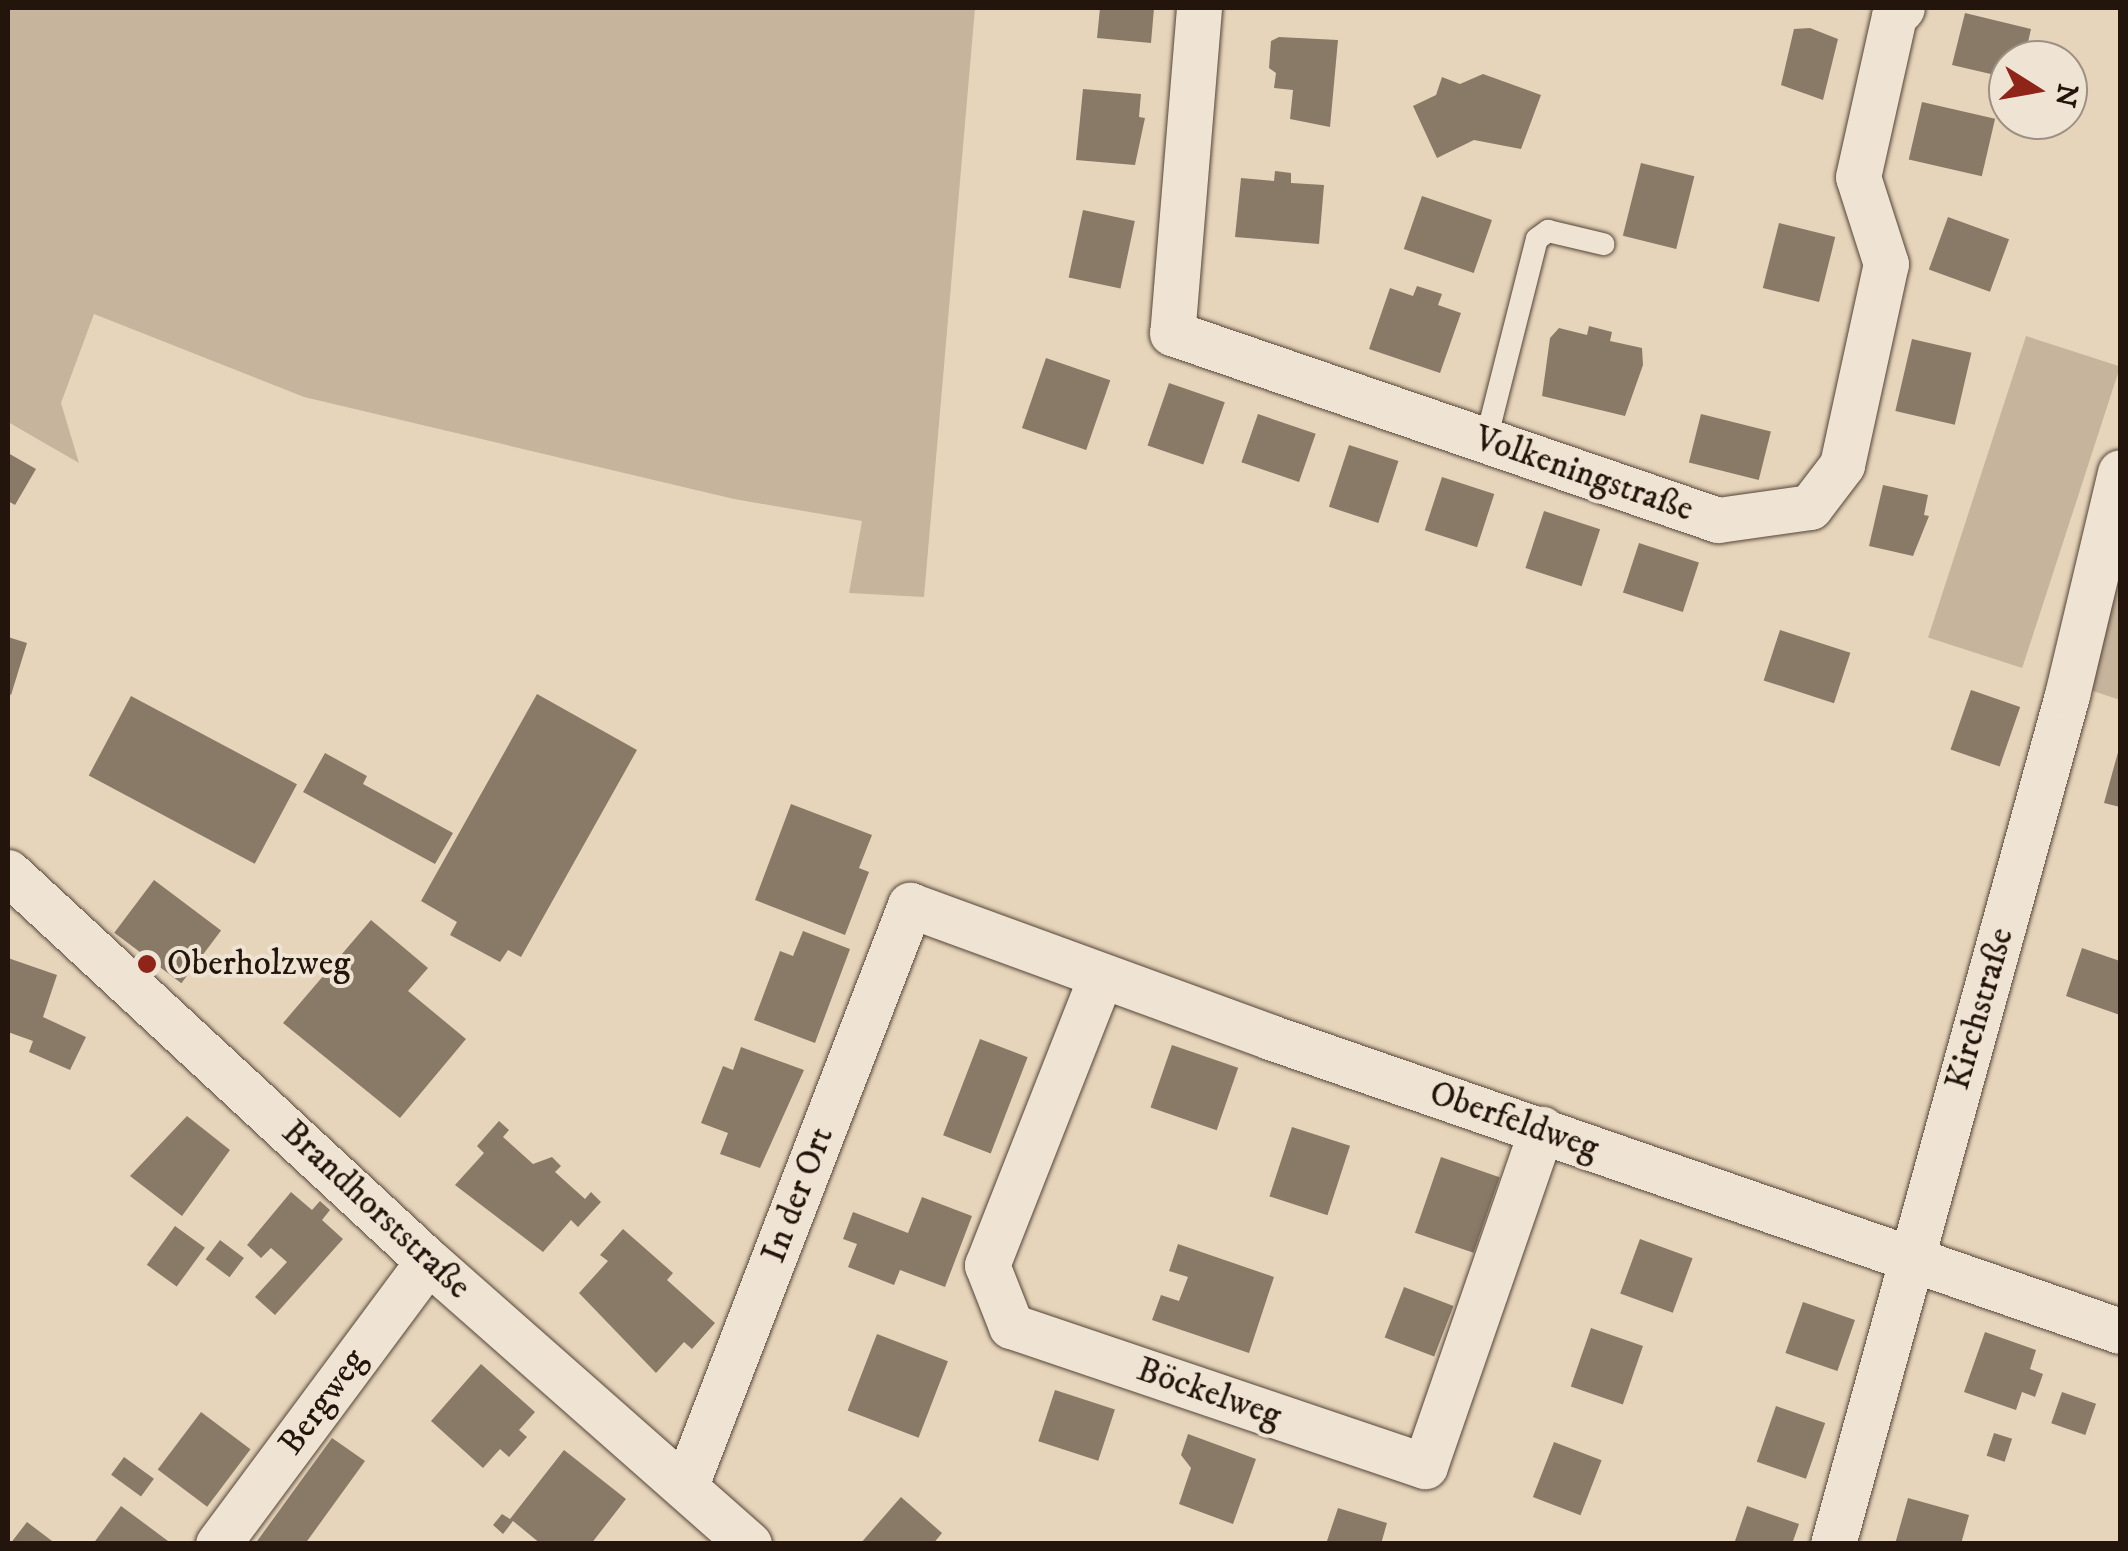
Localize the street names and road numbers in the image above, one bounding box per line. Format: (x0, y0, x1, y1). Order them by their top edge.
street label: Volkeningstraße (1469, 417, 1699, 531)
street label: Kirchstraße (1937, 923, 2023, 1095)
street label: Oberfeldweg (1424, 1073, 1604, 1169)
street label: Brandhorststraße (273, 1112, 479, 1308)
street label: In der Ort (753, 1121, 843, 1269)
street label: Bergweg (270, 1341, 376, 1463)
street label: Böckelweg (1131, 1349, 1287, 1437)

